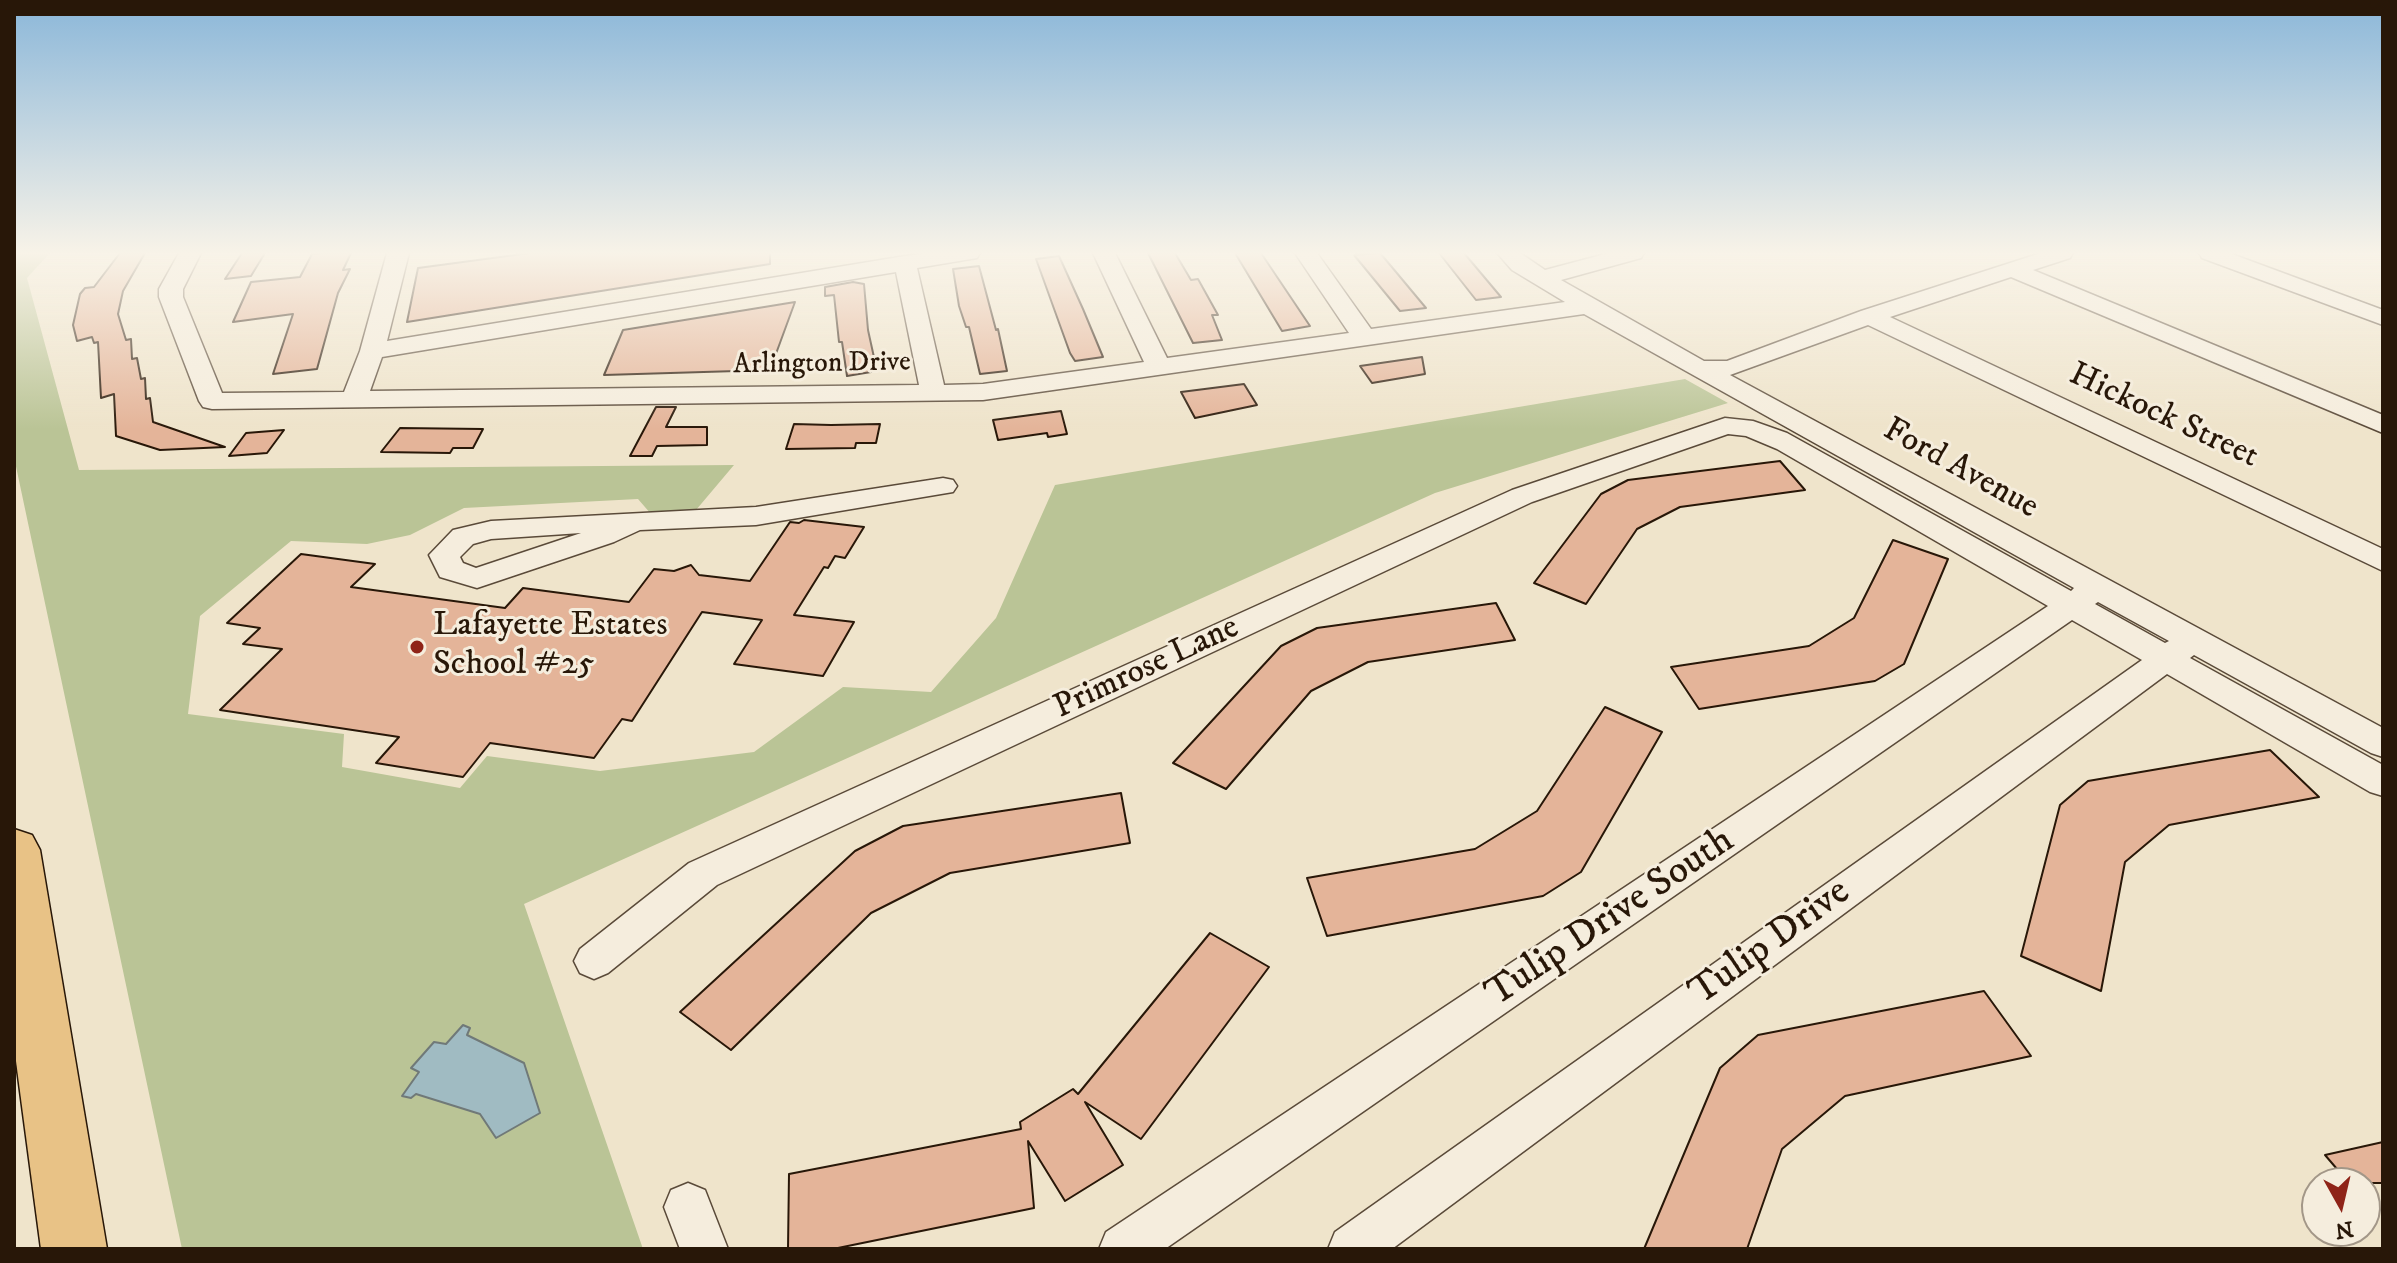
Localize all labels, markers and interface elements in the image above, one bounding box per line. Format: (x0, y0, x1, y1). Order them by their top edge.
street label: Arlington Drive (733, 347, 911, 383)
street label: Hickock Street (2062, 355, 2264, 479)
street label: Ford Avenue (1875, 411, 2045, 529)
place label: Lafayette Estates School #25 (433, 607, 667, 686)
street label: Primrose Lane (1048, 608, 1246, 730)
marker: Lafayette Estates School #25 (408, 638, 426, 656)
street label: Tulip Drive South (1478, 818, 1744, 1020)
street label: Tulip Drive (1681, 870, 1861, 1018)
north arrow (2301, 1167, 2381, 1247)
text: N (2333, 1215, 2355, 1244)

